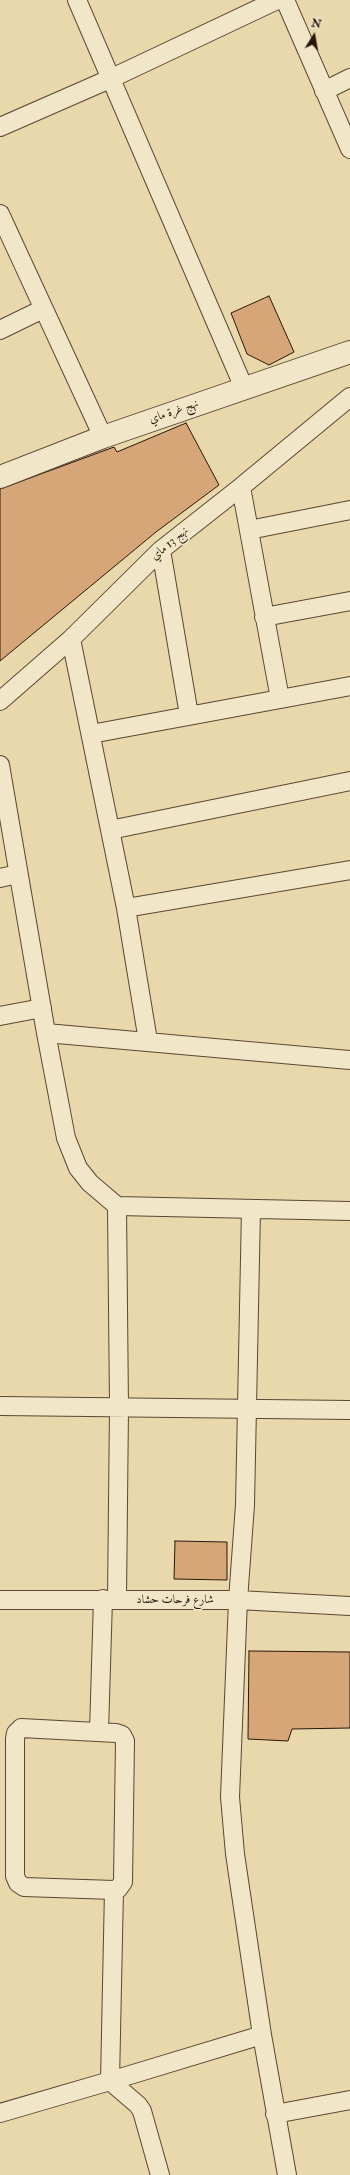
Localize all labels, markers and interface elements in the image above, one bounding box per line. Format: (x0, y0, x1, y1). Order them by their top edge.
north arrow (294, 16, 334, 56)
text: N (310, 16, 322, 31)
street label: نهج غرة ماي (147, 397, 201, 427)
street label: نهج 13 ماي (148, 524, 192, 564)
street label: شارع فرحات حشاد (136, 1593, 214, 1607)

